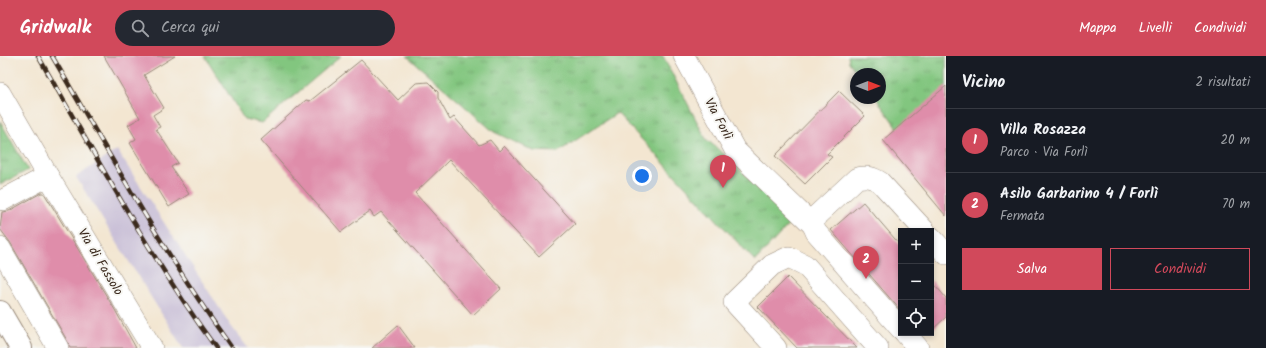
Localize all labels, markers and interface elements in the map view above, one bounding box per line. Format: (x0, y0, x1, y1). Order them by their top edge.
search box (115, 10, 395, 46)
text: Gridwalk (20, 13, 91, 43)
text: Cerca qui (161, 16, 219, 40)
icon: search (129, 17, 151, 39)
text: Mappa (1079, 17, 1117, 39)
text: Livelli (1139, 17, 1172, 39)
text: Condividi (1194, 17, 1246, 39)
north arrow (850, 68, 886, 104)
text: Vicino (962, 69, 1005, 96)
text: 2 risultati (1196, 72, 1250, 93)
street label: Via Forlì (698, 94, 738, 144)
text: Villa Rosazza (1000, 118, 1086, 142)
text: 1 (973, 130, 977, 151)
text: 20 m (1220, 130, 1250, 151)
text: Parco · Via Forlì (1000, 142, 1087, 163)
pin: 1 (710, 155, 736, 188)
your location (632, 166, 652, 186)
text: Asilo Garbarino 4 / Forlì (1000, 182, 1158, 206)
text: 2 (971, 194, 979, 215)
text: 70 m (1222, 194, 1250, 215)
text: Fermata (1000, 206, 1045, 227)
street label: Via di Fassolo (72, 224, 128, 300)
map controls (898, 228, 934, 336)
button: + (898, 228, 934, 264)
pin: 2 (853, 246, 879, 279)
button: Salva (962, 248, 1102, 290)
button: Condividi (1110, 248, 1250, 290)
button: − (898, 264, 934, 300)
button: locate (898, 300, 934, 336)

